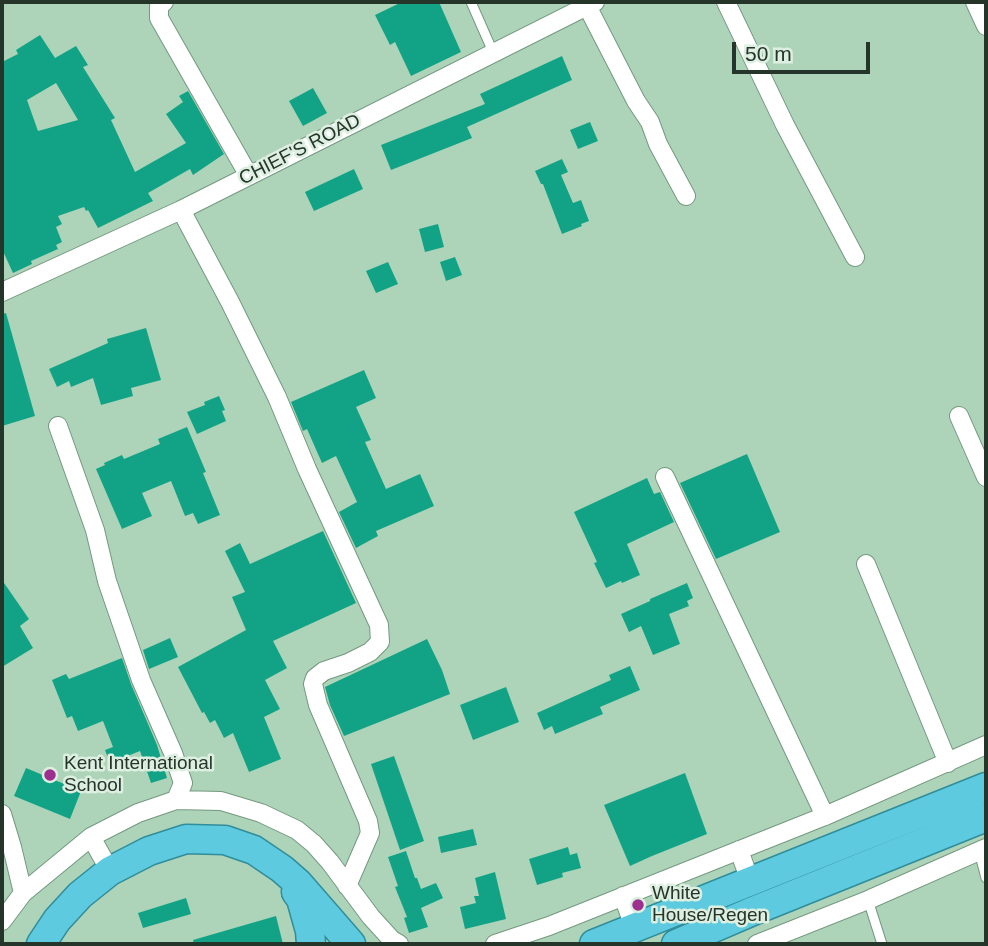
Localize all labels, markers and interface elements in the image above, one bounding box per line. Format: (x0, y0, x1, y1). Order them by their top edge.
scale bar (736, 28, 874, 72)
text: 50 m (745, 42, 792, 65)
street label: CHIEF'S ROAD (235, 110, 365, 190)
place label: Kent International School (64, 753, 213, 797)
marker: Kent International School (42, 767, 58, 783)
place label: White House/Regen (652, 883, 768, 927)
marker: White House/Regen (630, 897, 646, 913)

